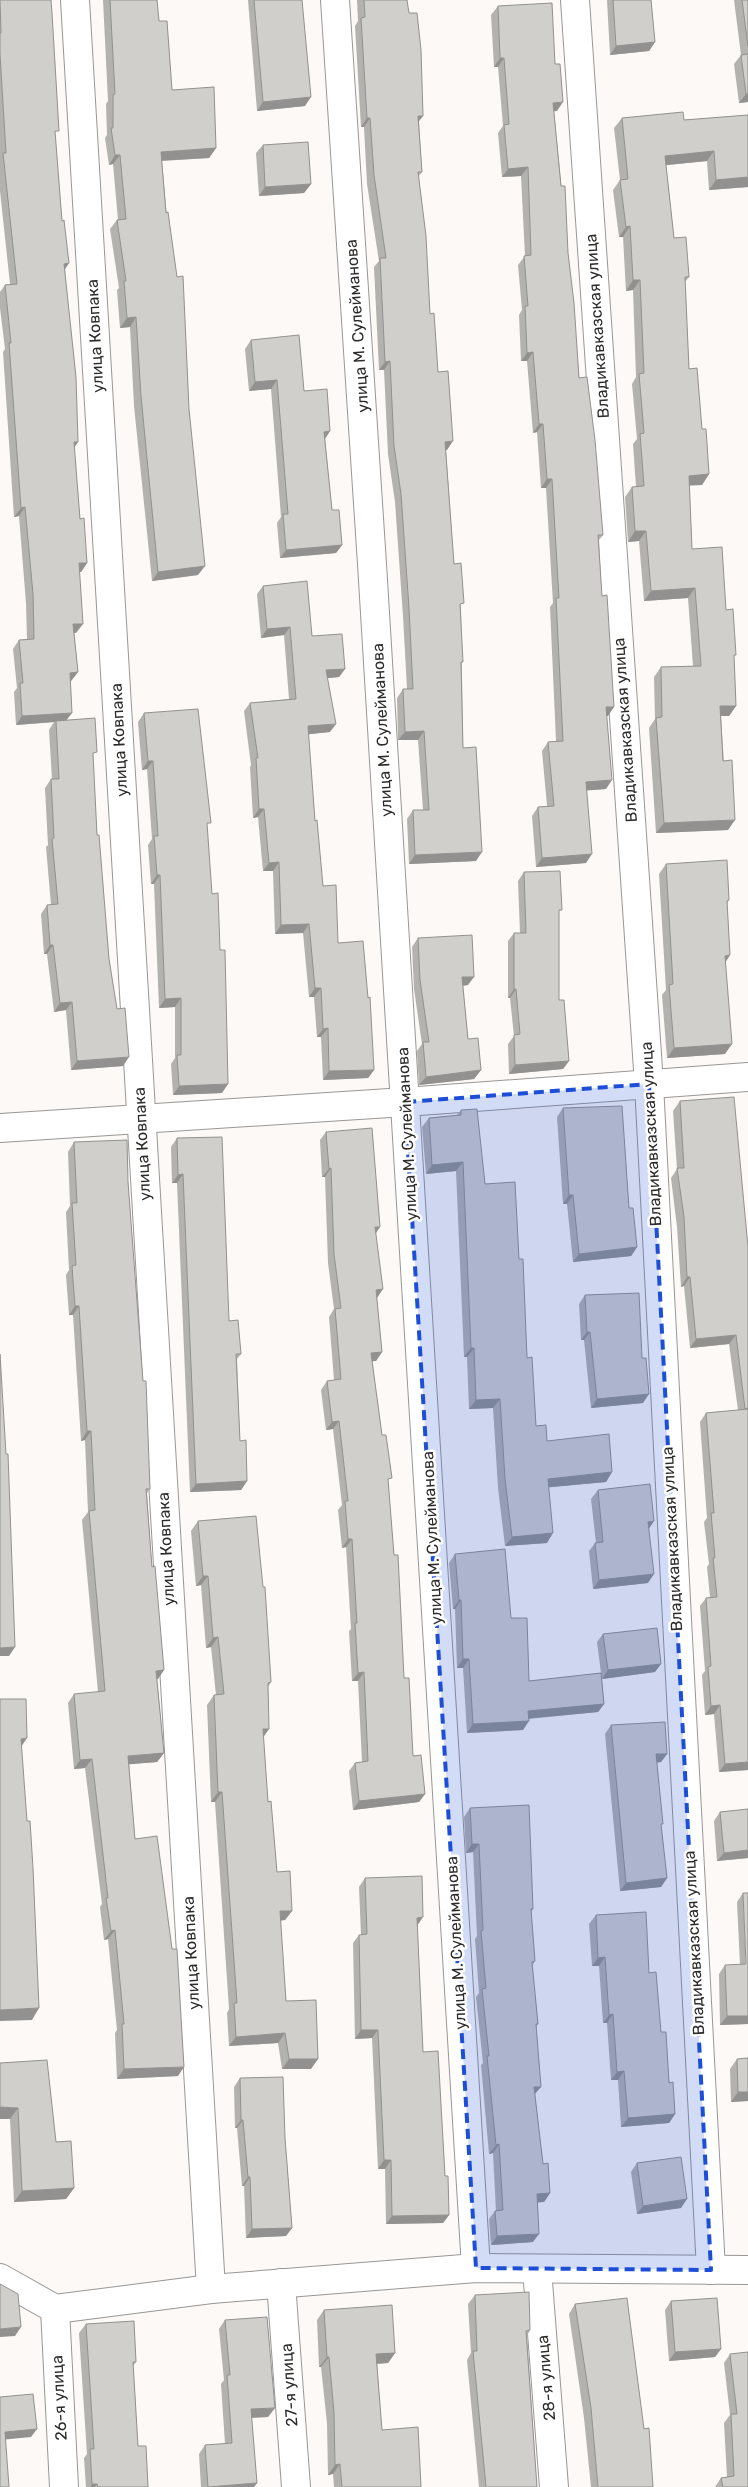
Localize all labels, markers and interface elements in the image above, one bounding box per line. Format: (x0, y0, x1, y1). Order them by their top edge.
street label: Владикавказская улица (581, 233, 613, 419)
street label: улица М. Сулейманова (341, 239, 373, 413)
street label: улица Ковпака (83, 279, 107, 393)
street label: Владикавказская улица (609, 637, 641, 823)
street label: улица М. Сулейманова (368, 643, 396, 817)
street label: улица Ковпака (107, 683, 131, 797)
street label: Владикавказская улица (637, 1041, 665, 1227)
street label: улица М. Сулейманова (393, 1047, 421, 1221)
street label: улица Ковпака (130, 1087, 154, 1201)
street label: Владикавказская улица (658, 1446, 686, 1632)
street label: улица М. Сулейманова (418, 1451, 446, 1625)
street label: улица Ковпака (154, 1492, 178, 1606)
street label: Владикавказская улица (680, 1850, 708, 2036)
street label: улица М. Сулейманова (442, 1856, 470, 2030)
street label: улица Ковпака (179, 1896, 203, 2010)
street label: 28-я улица (533, 2334, 559, 2422)
street label: 27-я улица (277, 2343, 301, 2427)
street label: 26-я улица (47, 2355, 71, 2441)

